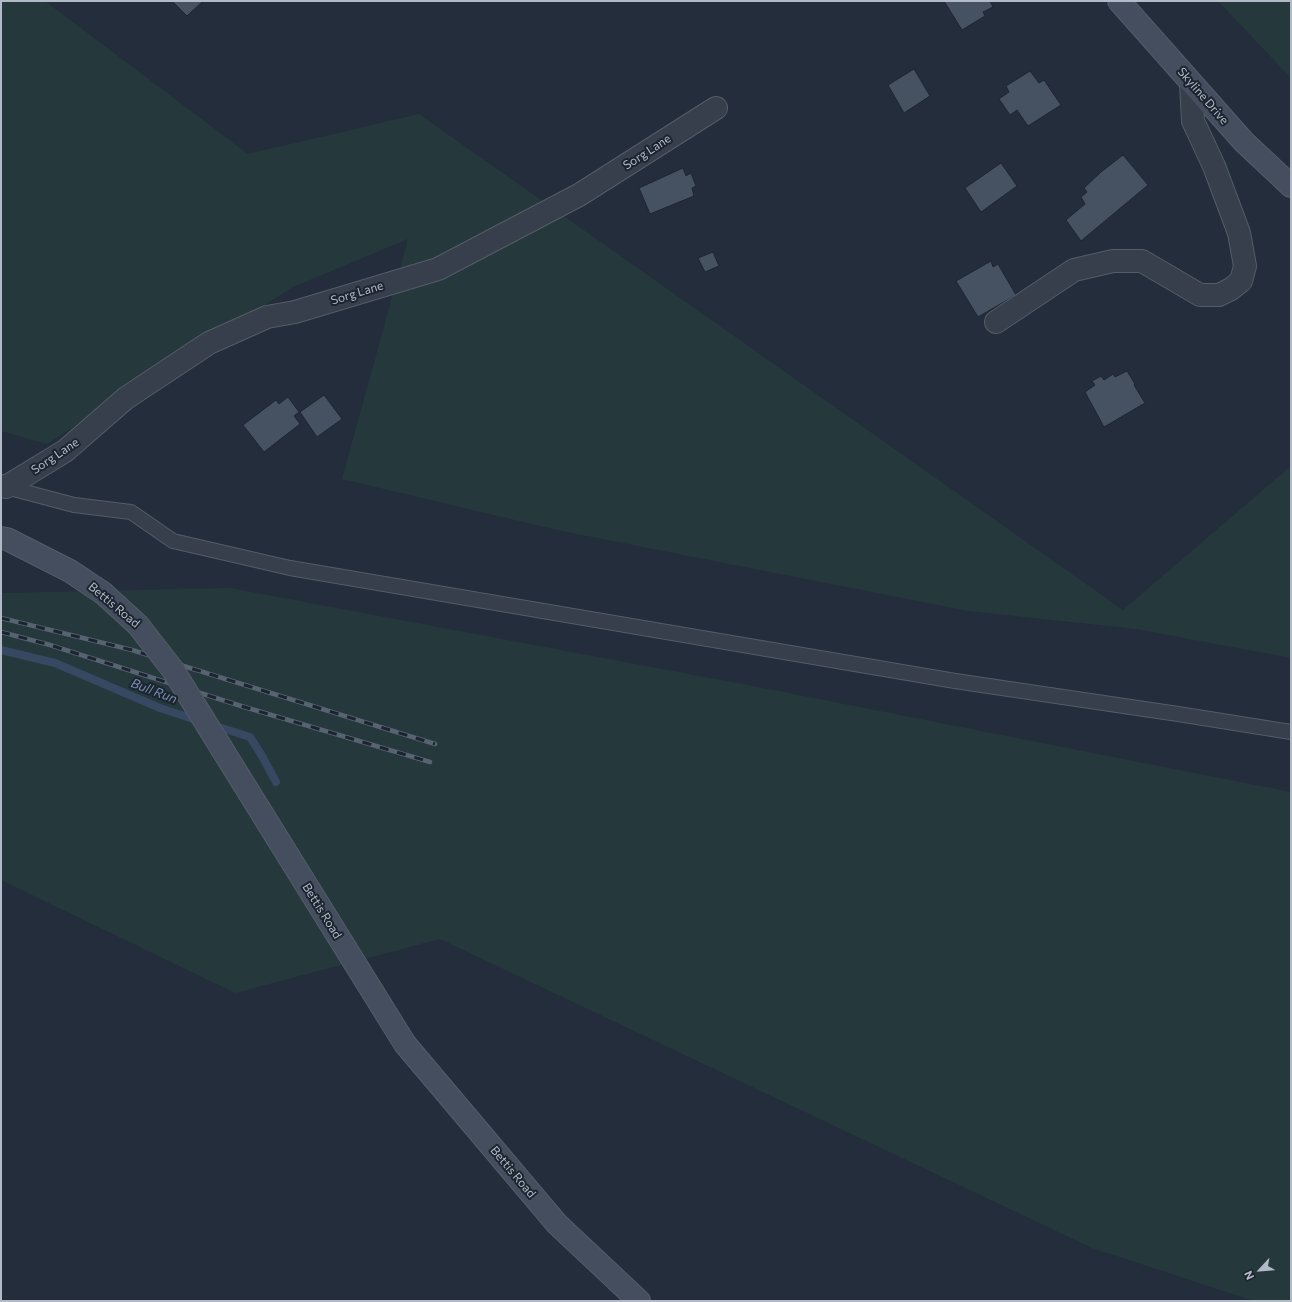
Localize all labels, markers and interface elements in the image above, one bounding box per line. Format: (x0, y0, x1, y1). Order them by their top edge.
street label: Skyline Drive (1174, 65, 1232, 127)
street label: Sorg Lane (620, 131, 674, 173)
street label: Sorg Lane (329, 278, 385, 308)
street label: Sorg Lane (29, 435, 81, 477)
street label: Bettis Road (85, 579, 143, 631)
water label: Bull Run (129, 675, 179, 707)
street label: Bettis Road (299, 881, 345, 941)
street label: Bettis Road (487, 1143, 539, 1201)
north arrow (1240, 1250, 1280, 1290)
text: N (1241, 1269, 1256, 1282)

